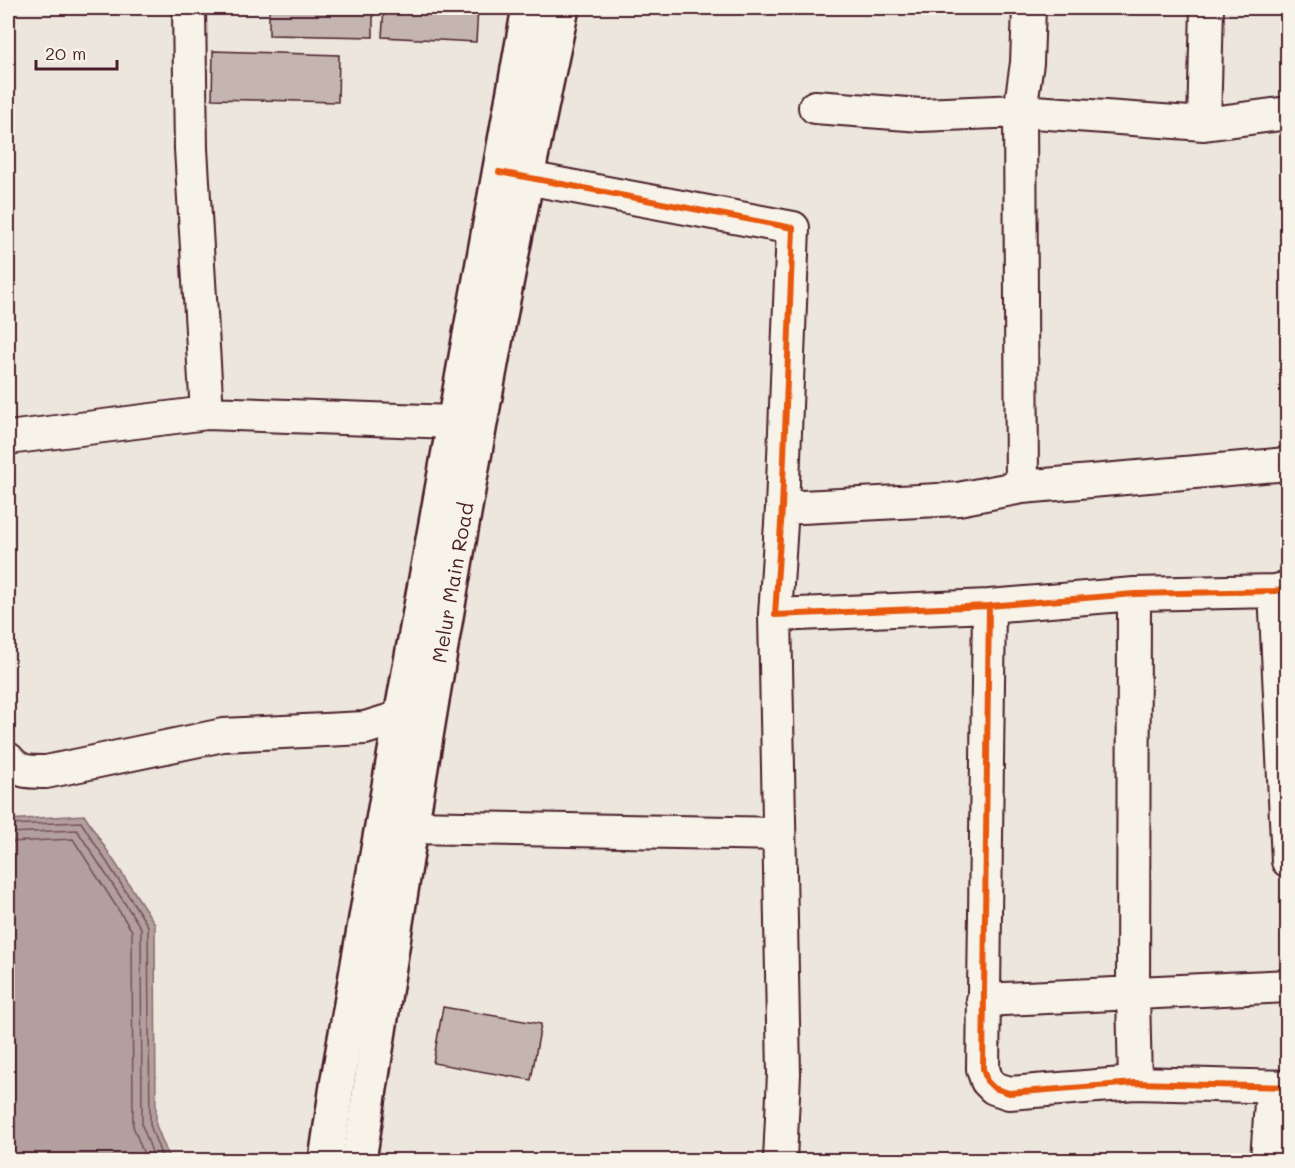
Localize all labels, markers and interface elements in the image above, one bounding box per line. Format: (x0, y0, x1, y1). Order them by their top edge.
scale bar (36, 33, 117, 71)
text: 20 m (45, 41, 86, 65)
street label: Melur Main Road (425, 500, 479, 665)

